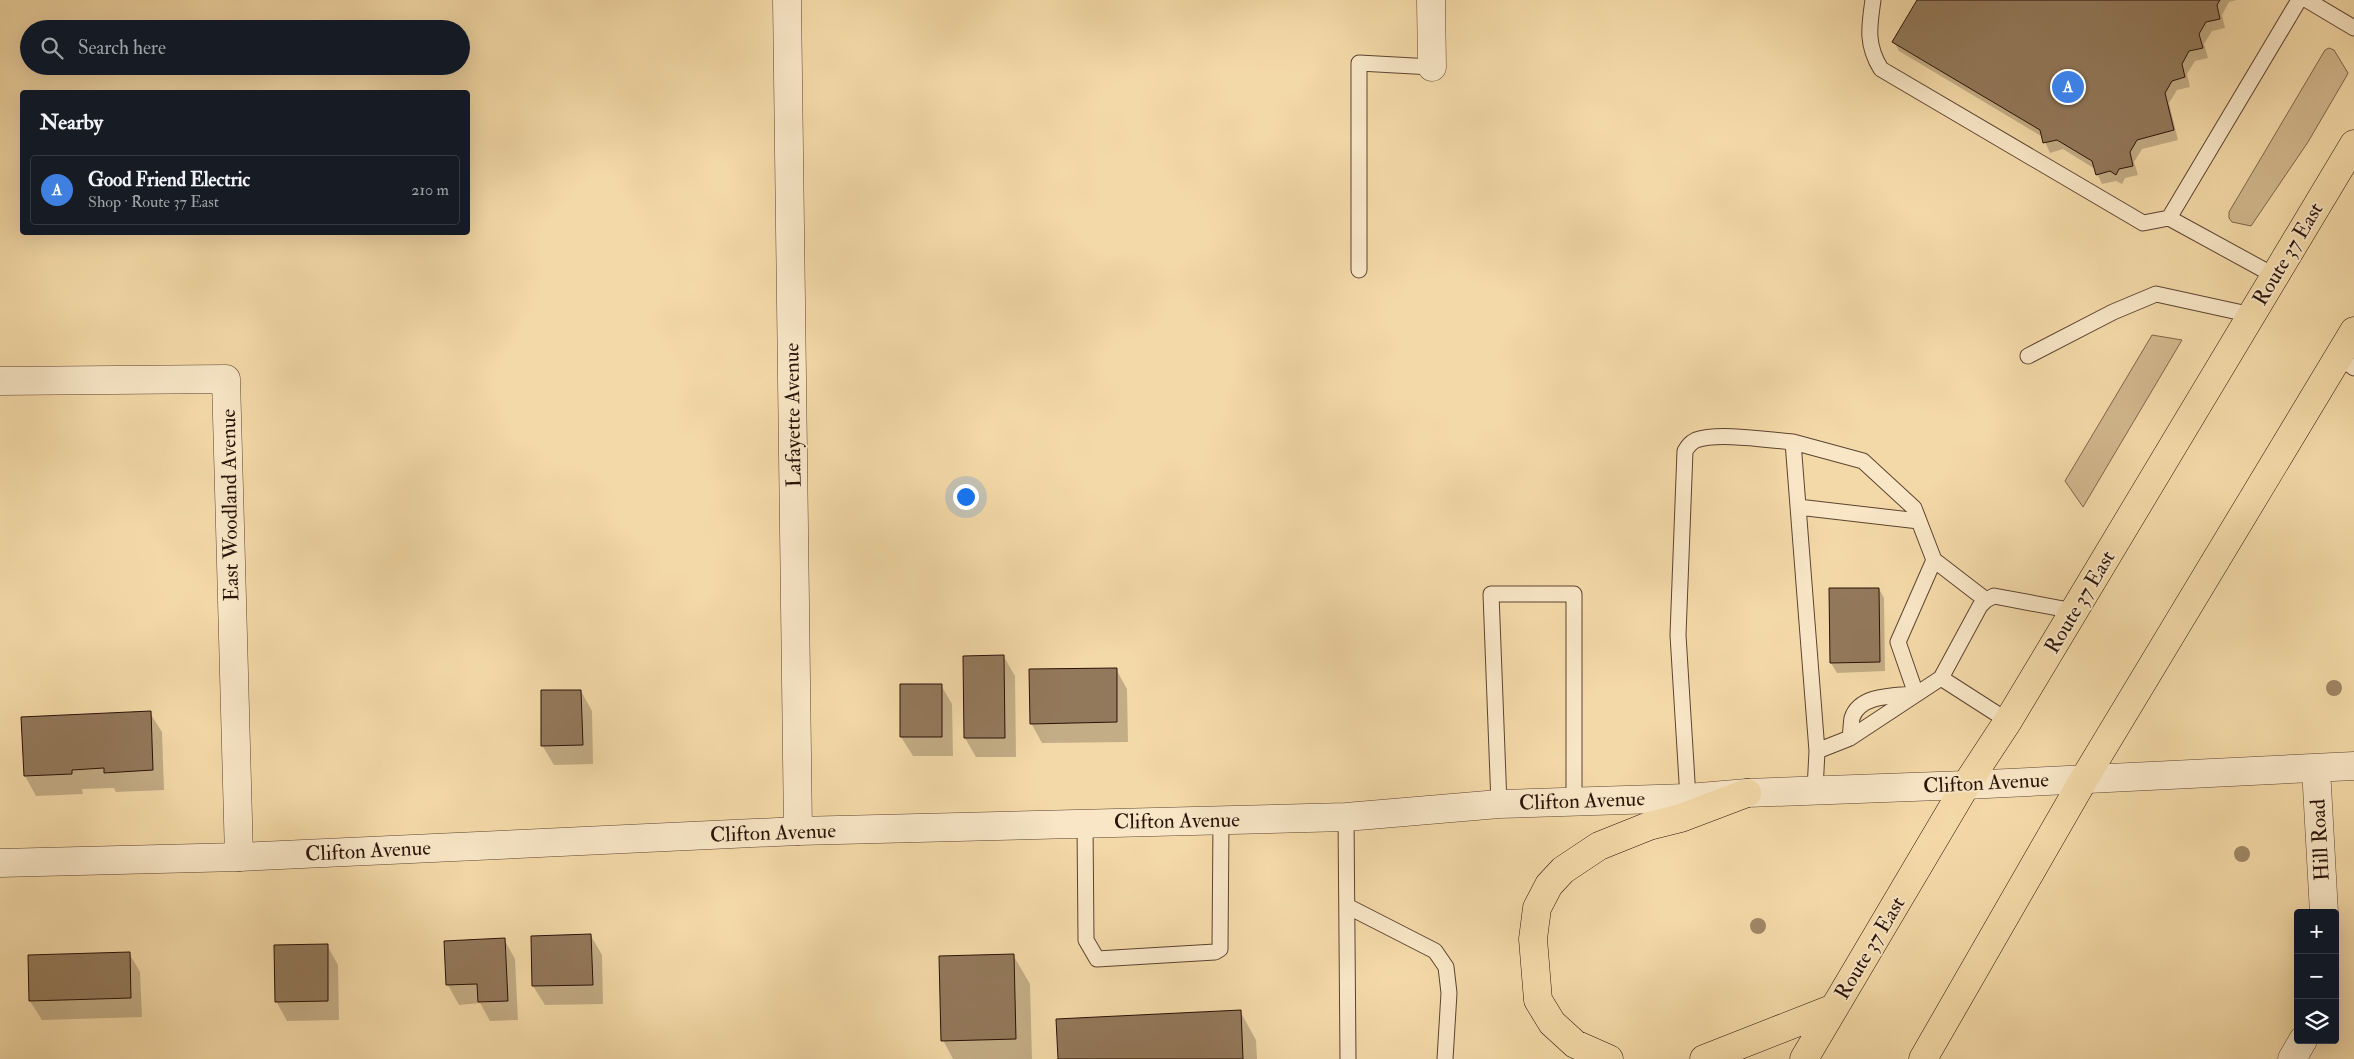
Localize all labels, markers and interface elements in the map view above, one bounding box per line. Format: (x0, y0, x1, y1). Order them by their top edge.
search box (20, 20, 470, 75)
icon: search (38, 34, 66, 62)
text: Search here (78, 36, 166, 60)
pin: A (2052, 68, 2084, 106)
text: Nearby (40, 109, 103, 136)
text: Good Friend Electric (88, 168, 250, 192)
text: A (52, 180, 62, 200)
text: 210 m (411, 180, 449, 200)
text: Shop · Route 37 East (88, 192, 219, 212)
street label: Route 37 East (2247, 197, 2329, 311)
street label: Lafayette Avenue (778, 342, 808, 488)
street label: East Woodland Avenue (215, 408, 245, 602)
your location (953, 484, 979, 510)
street label: Route 37 East (2039, 545, 2121, 659)
street label: Clifton Avenue (1922, 766, 2050, 800)
street label: Clifton Avenue (1519, 785, 1646, 817)
street label: Hill Road (2304, 798, 2336, 882)
street label: Clifton Avenue (1114, 806, 1240, 836)
street label: Clifton Avenue (710, 817, 837, 849)
street label: Clifton Avenue (304, 834, 432, 868)
street label: Route 37 East (1829, 891, 1911, 1005)
map controls (2294, 909, 2339, 1044)
button: + (2294, 909, 2339, 954)
button: − (2294, 954, 2339, 999)
button: layers (2294, 999, 2339, 1044)

